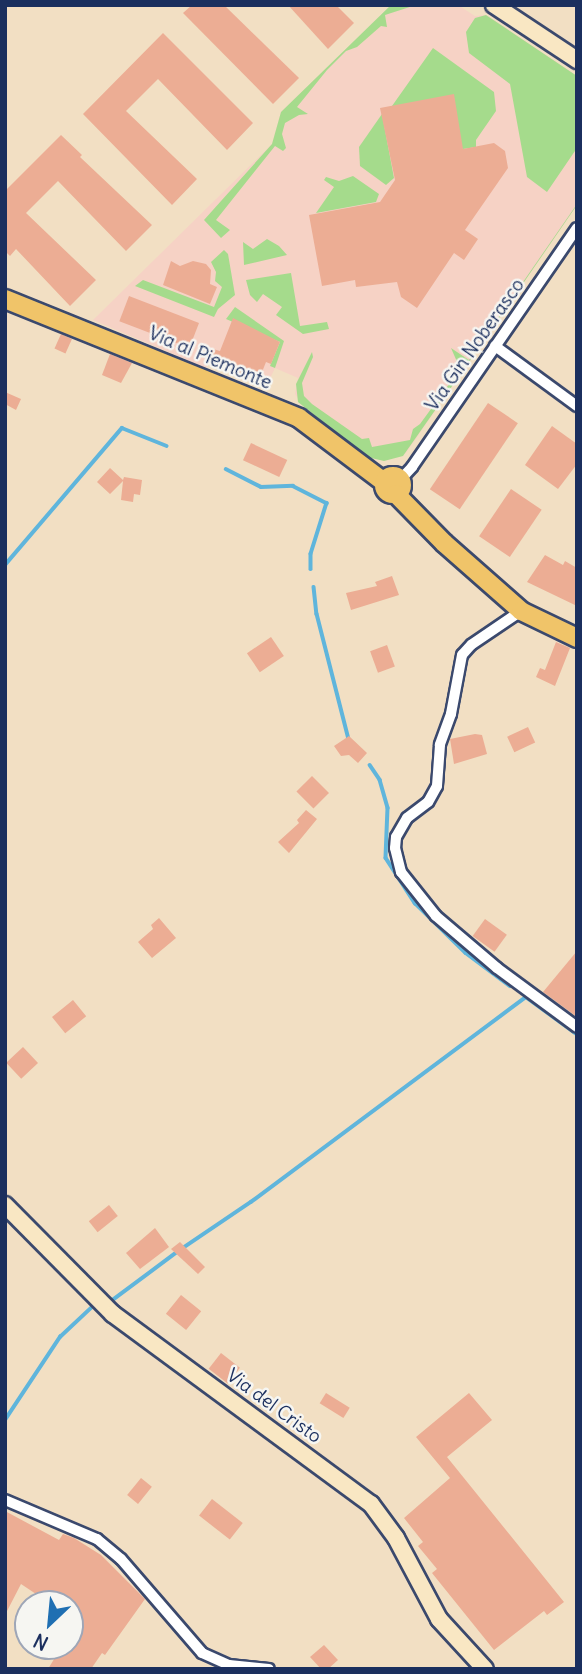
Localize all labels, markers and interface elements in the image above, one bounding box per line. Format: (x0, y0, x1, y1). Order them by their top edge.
street label: Via Gin Noberasco (421, 274, 529, 416)
street label: Via al Piemonte (145, 322, 275, 394)
street label: Via del Cristo (222, 1364, 326, 1448)
north arrow (14, 1590, 84, 1660)
text: N (30, 1628, 52, 1656)

